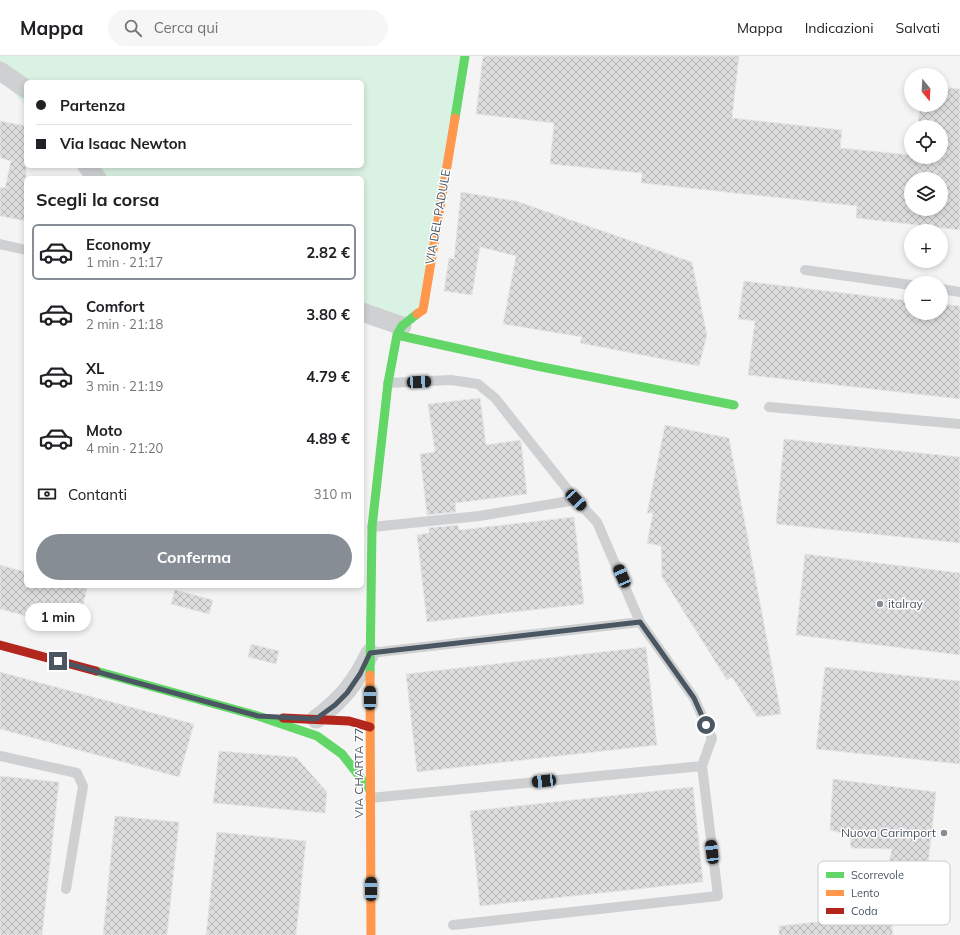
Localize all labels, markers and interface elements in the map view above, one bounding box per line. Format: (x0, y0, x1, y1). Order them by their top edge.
search box (108, 10, 388, 46)
text: Mappa (20, 16, 84, 40)
icon: search (122, 17, 144, 39)
text: Cerca qui (154, 18, 218, 37)
text: Mappa (737, 19, 783, 37)
text: Indicazioni (805, 19, 874, 37)
text: Salvati (896, 19, 940, 37)
north arrow (904, 68, 948, 112)
map controls (904, 68, 948, 320)
text: Partenza (60, 96, 125, 115)
button: locate (904, 120, 948, 164)
text: Via Isaac Newton (60, 134, 187, 153)
street label: VIA DEL PADULE (422, 168, 453, 266)
button: layers (904, 172, 948, 216)
text: Scegli la corsa (36, 188, 159, 211)
button: + (904, 224, 948, 268)
icon: car (38, 234, 74, 270)
text: Economy (86, 235, 151, 254)
text: 2.82 € (306, 243, 350, 262)
text: 1 min · 21:17 (86, 254, 163, 270)
button: − (904, 276, 948, 320)
icon: car (38, 296, 74, 332)
text: Comfort (86, 297, 144, 316)
text: 3.80 € (306, 305, 350, 324)
text: 2 min · 21:18 (86, 316, 163, 332)
icon: car (38, 358, 74, 394)
text: XL (86, 359, 104, 378)
text: 4.79 € (306, 367, 350, 386)
car (407, 375, 431, 389)
text: 3 min · 21:19 (86, 378, 163, 394)
icon: car (38, 420, 74, 456)
text: Moto (86, 421, 122, 440)
text: 4.89 € (306, 429, 350, 448)
text: 4 min · 21:20 (86, 440, 163, 456)
icon: cash (36, 483, 58, 505)
text: Contanti (68, 485, 127, 504)
text: 310 m (314, 486, 352, 502)
car (563, 487, 589, 513)
button: Conferma (36, 534, 352, 580)
car (612, 563, 632, 589)
place label: italray (888, 596, 924, 611)
marker: italray (875, 599, 885, 609)
callout: 1 min (25, 603, 91, 631)
text: 1 min (41, 609, 75, 625)
route end (49, 652, 67, 670)
car (364, 686, 376, 710)
route start (697, 716, 715, 734)
street label: VIA CHARTA 77 (351, 728, 366, 818)
car (531, 774, 557, 788)
place label: Nuova Carimport (841, 825, 936, 840)
marker: Nuova Carimport (939, 828, 949, 838)
car (705, 839, 719, 865)
legend (818, 861, 950, 925)
text: Scorrevole (851, 868, 904, 882)
car (365, 877, 377, 901)
text: Lento (851, 886, 879, 900)
text: Coda (851, 904, 878, 918)

